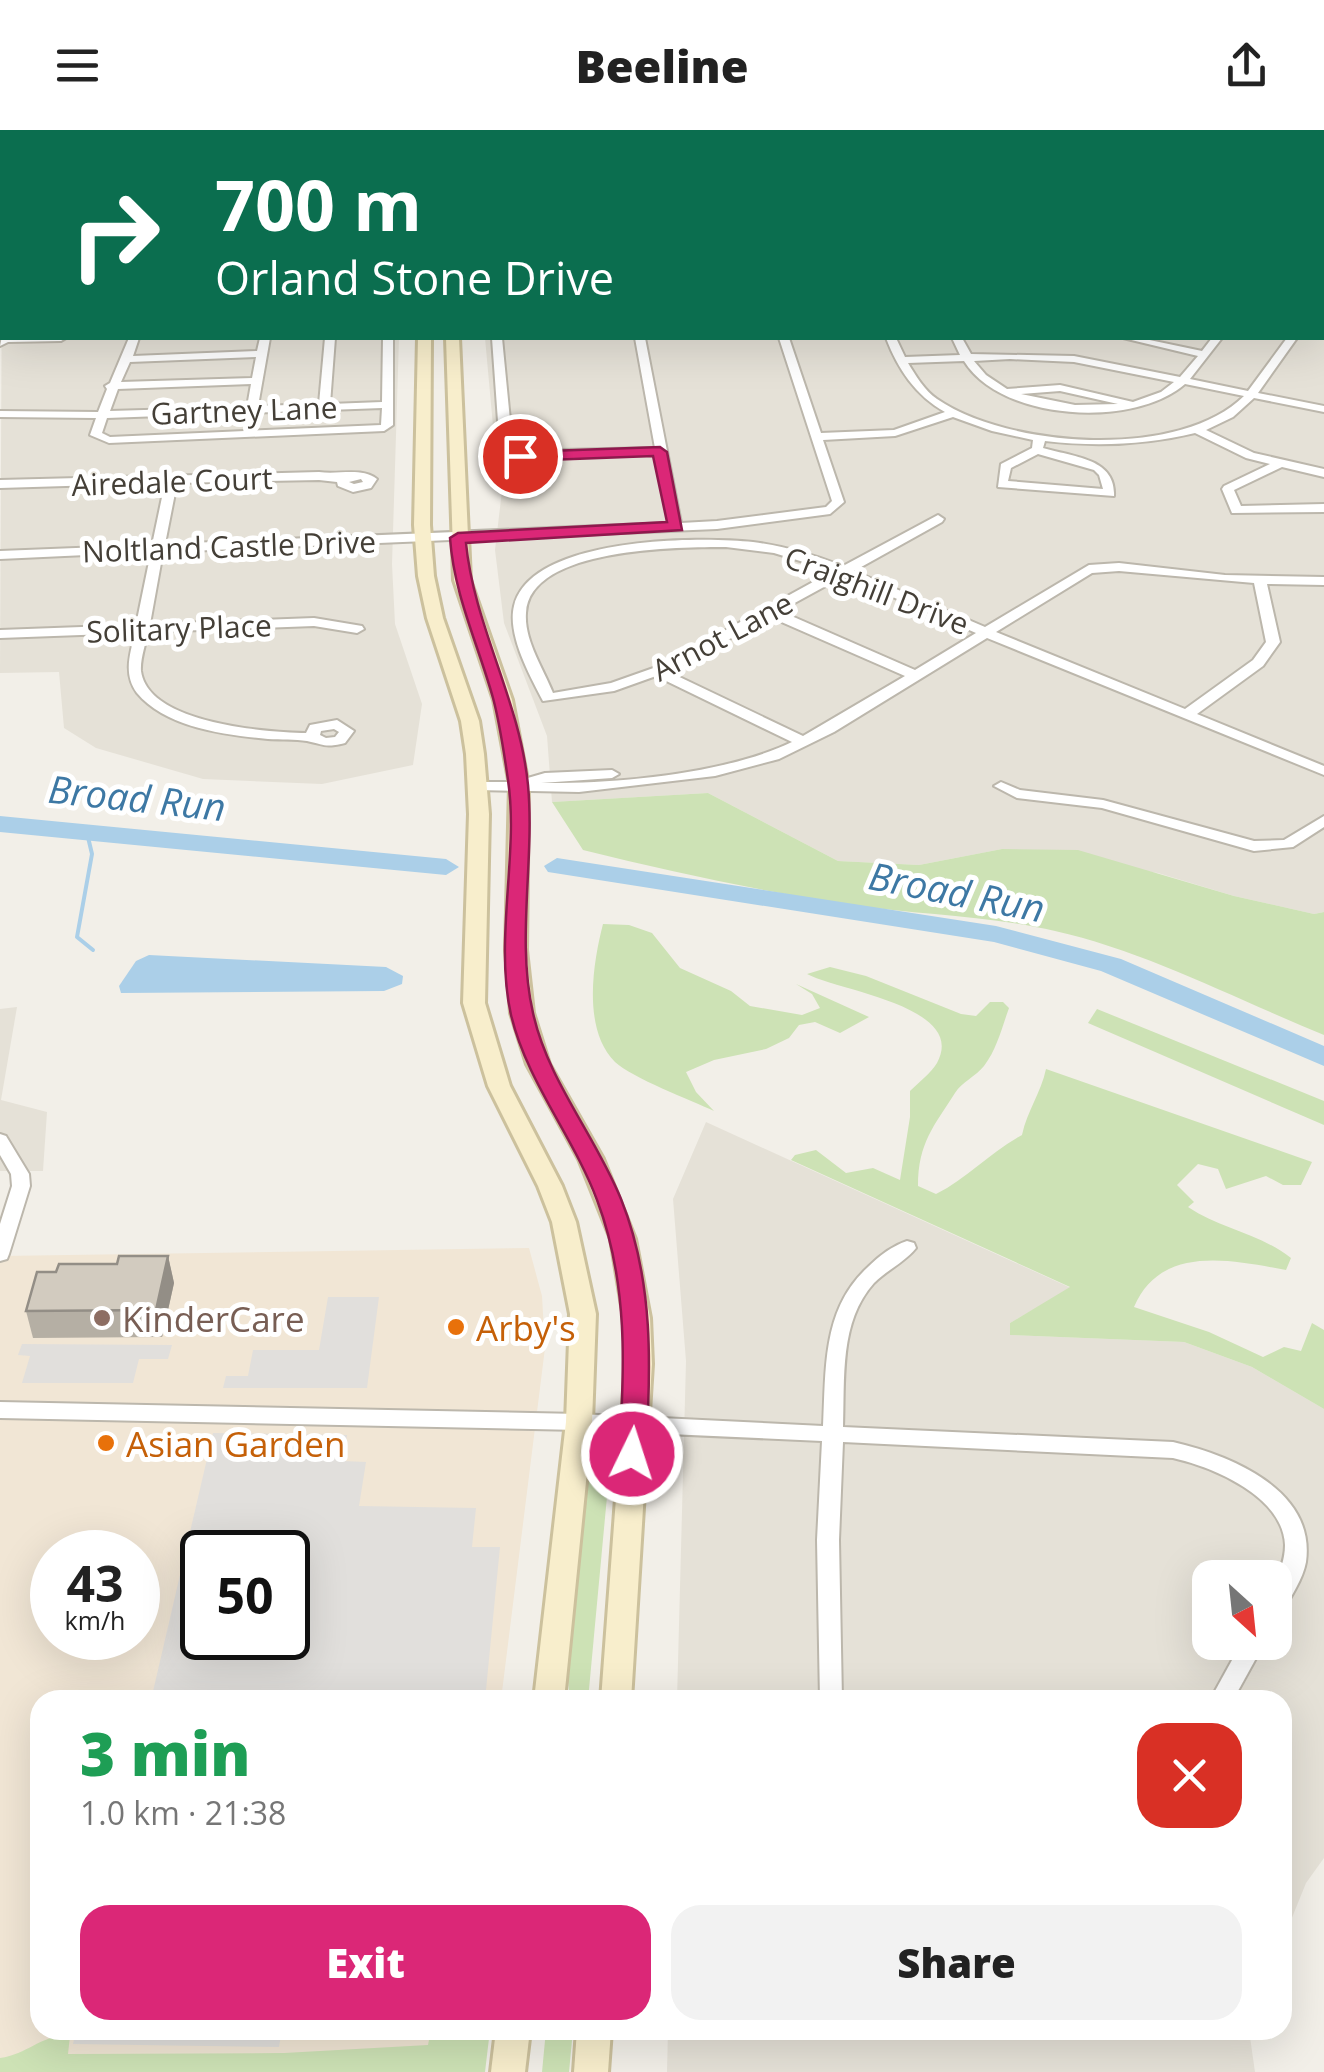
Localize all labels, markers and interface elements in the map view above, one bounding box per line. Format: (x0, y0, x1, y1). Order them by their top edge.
text: Beeline (575, 35, 749, 96)
icon: menu (50, 38, 105, 93)
icon: share (1219, 38, 1274, 93)
text: 700 m (215, 156, 422, 252)
icon: right (50, 170, 180, 300)
text: Orland Stone Drive (215, 247, 614, 308)
street label: Gartney Lane (150, 386, 338, 434)
pin (478, 414, 563, 499)
icon: arrive (493, 429, 548, 484)
street label: Airedale Court (71, 457, 273, 505)
street label: Noltland Castle Drive (81, 520, 377, 572)
street label: Craighill Drive (779, 536, 975, 644)
street label: Arnot Lane (644, 582, 800, 690)
street label: Solitary Place (86, 604, 272, 652)
water label: Broad Run (46, 762, 228, 832)
water label: Broad Run (865, 848, 1049, 934)
place label: KinderCare (122, 1295, 305, 1342)
place label: Arby's (476, 1304, 576, 1351)
marker: KinderCare (91, 1307, 113, 1329)
marker: Arby's (445, 1316, 467, 1338)
position arrow (580, 1402, 684, 1506)
place label: Asian Garden (126, 1420, 345, 1467)
marker: Asian Garden (95, 1432, 117, 1454)
speed limit sign: 50 (180, 1530, 310, 1660)
text: 43 (66, 1549, 124, 1617)
north arrow (1192, 1560, 1292, 1660)
map controls (1192, 1560, 1292, 1660)
text: km/h (65, 1603, 125, 1637)
text: 3 min (80, 1712, 250, 1794)
button: close (1137, 1723, 1242, 1828)
text: 1.0 km · 21:38 (80, 1791, 286, 1834)
button: Exit (80, 1905, 651, 2020)
button: Share (671, 1905, 1242, 2020)

